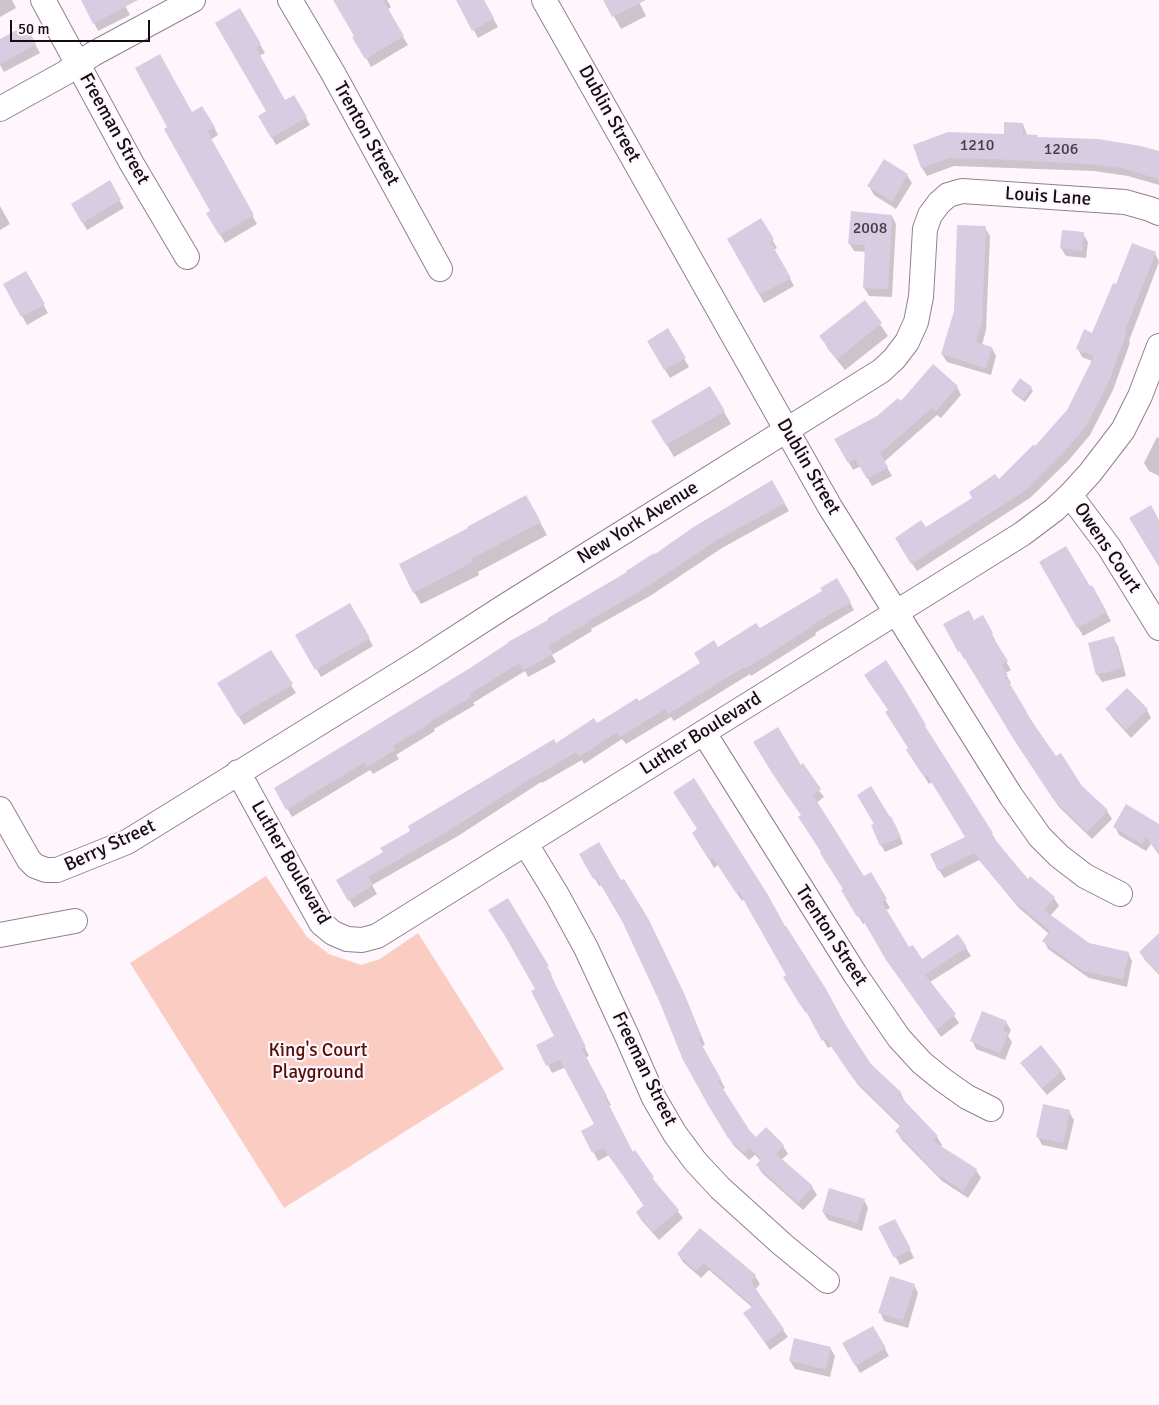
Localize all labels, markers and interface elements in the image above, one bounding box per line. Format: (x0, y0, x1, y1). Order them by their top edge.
scale bar (12, 10, 152, 42)
text: 50 m (18, 20, 49, 38)
street label: Dublin Street (573, 62, 645, 166)
street label: Freeman Street (74, 69, 154, 189)
street label: Trenton Street (328, 78, 404, 190)
house number: 1210 (960, 136, 994, 156)
house number: 1206 (1044, 140, 1078, 160)
street label: Louis Lane (1004, 183, 1092, 211)
house number: 2008 (853, 219, 887, 239)
street label: Dublin Street (771, 415, 845, 519)
street label: New York Avenue (573, 477, 703, 569)
street label: Owens Court (1068, 499, 1146, 597)
street label: Luther Boulevard (636, 687, 766, 781)
street label: Luther Boulevard (245, 797, 335, 929)
street label: Berry Street (61, 815, 159, 877)
street label: Trenton Street (790, 881, 872, 991)
street label: Freeman Street (607, 1008, 681, 1130)
park label: King's Court Playground (269, 1040, 367, 1084)

